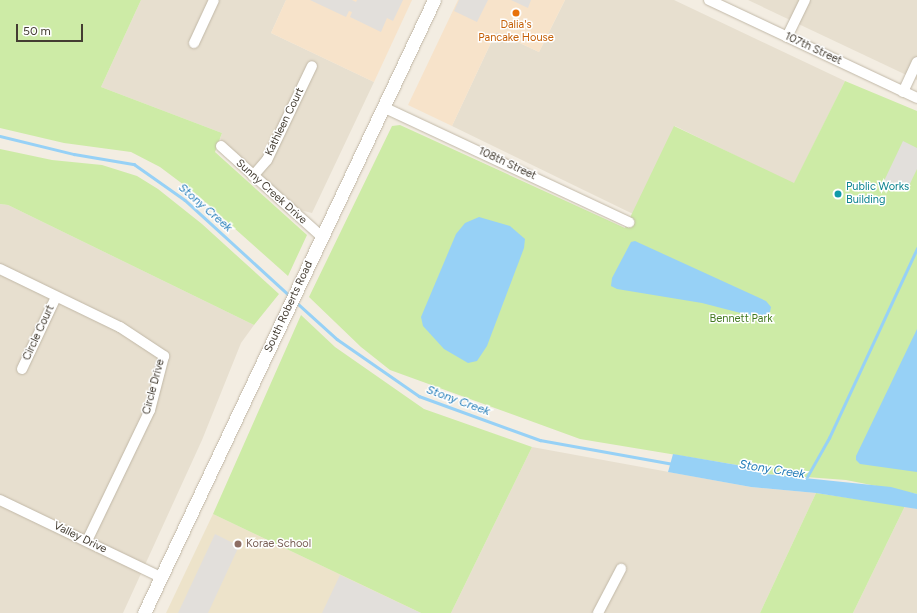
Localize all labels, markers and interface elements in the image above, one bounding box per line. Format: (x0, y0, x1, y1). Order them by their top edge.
marker: Dalia's Pancake House (511, 8, 521, 18)
scale bar (18, 16, 85, 42)
place label: Dalia's Pancake House (478, 19, 554, 45)
text: 50 m (23, 24, 51, 38)
street label: 107th Street (782, 30, 844, 68)
street label: Kathleen Court (263, 86, 307, 158)
street label: 108th Street (476, 145, 538, 183)
street label: Sunny Creek Drive (233, 157, 309, 227)
water label: Stony Creek (175, 181, 235, 235)
place label: Public Works Building (846, 181, 909, 207)
marker: Public Works Building (833, 189, 843, 199)
street label: South Roberts Road (262, 259, 316, 355)
street label: Circle Court (20, 303, 58, 363)
park label: Bennett Park (710, 312, 772, 326)
street label: Circle Drive (140, 358, 168, 416)
water label: Stony Creek (424, 383, 492, 419)
water label: Stony Creek (738, 458, 806, 482)
street label: Valley Drive (51, 519, 109, 557)
place label: Korae School (246, 537, 311, 551)
marker: Korae School (233, 539, 243, 549)

